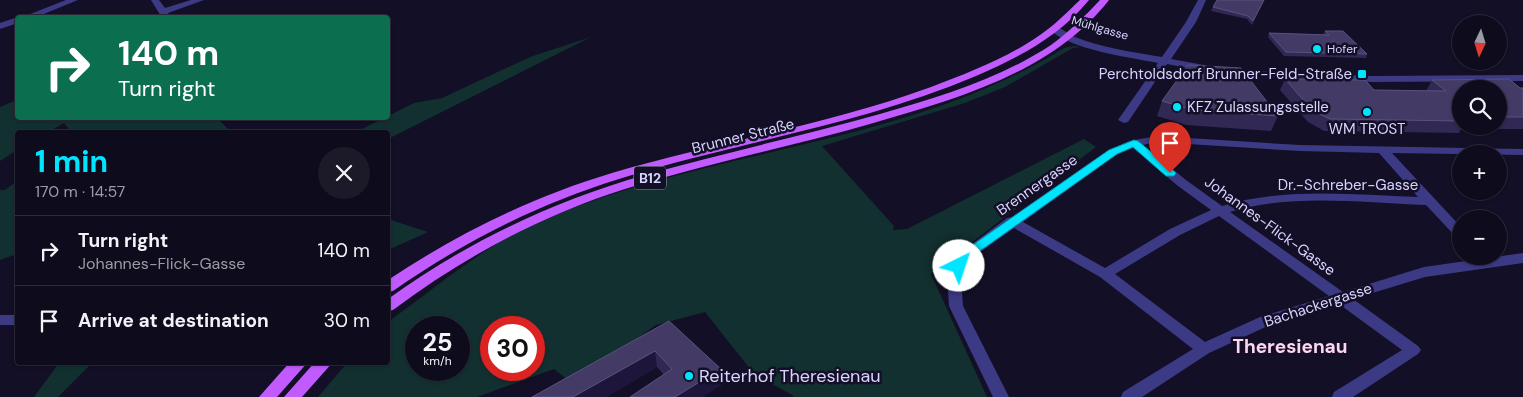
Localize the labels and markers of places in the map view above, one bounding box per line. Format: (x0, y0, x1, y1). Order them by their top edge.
place label: Hofer (1327, 41, 1358, 57)
marker: Hofer (1311, 43, 1323, 55)
place label: Perchtoldsdorf Brunner-Feld-Straße (1099, 64, 1352, 84)
marker: Perchtoldsdorf Brunner-Feld-Straße (1356, 68, 1368, 80)
place label: KFZ Zulassungsstelle (1187, 97, 1329, 117)
marker: KFZ Zulassungsstelle (1171, 101, 1183, 113)
marker: WM TROST (1361, 106, 1373, 118)
place label: WM TROST (1329, 119, 1405, 139)
pin (1149, 122, 1191, 173)
place label: Reiterhof Theresienau (699, 364, 881, 388)
marker: Reiterhof Theresienau (683, 370, 695, 382)

